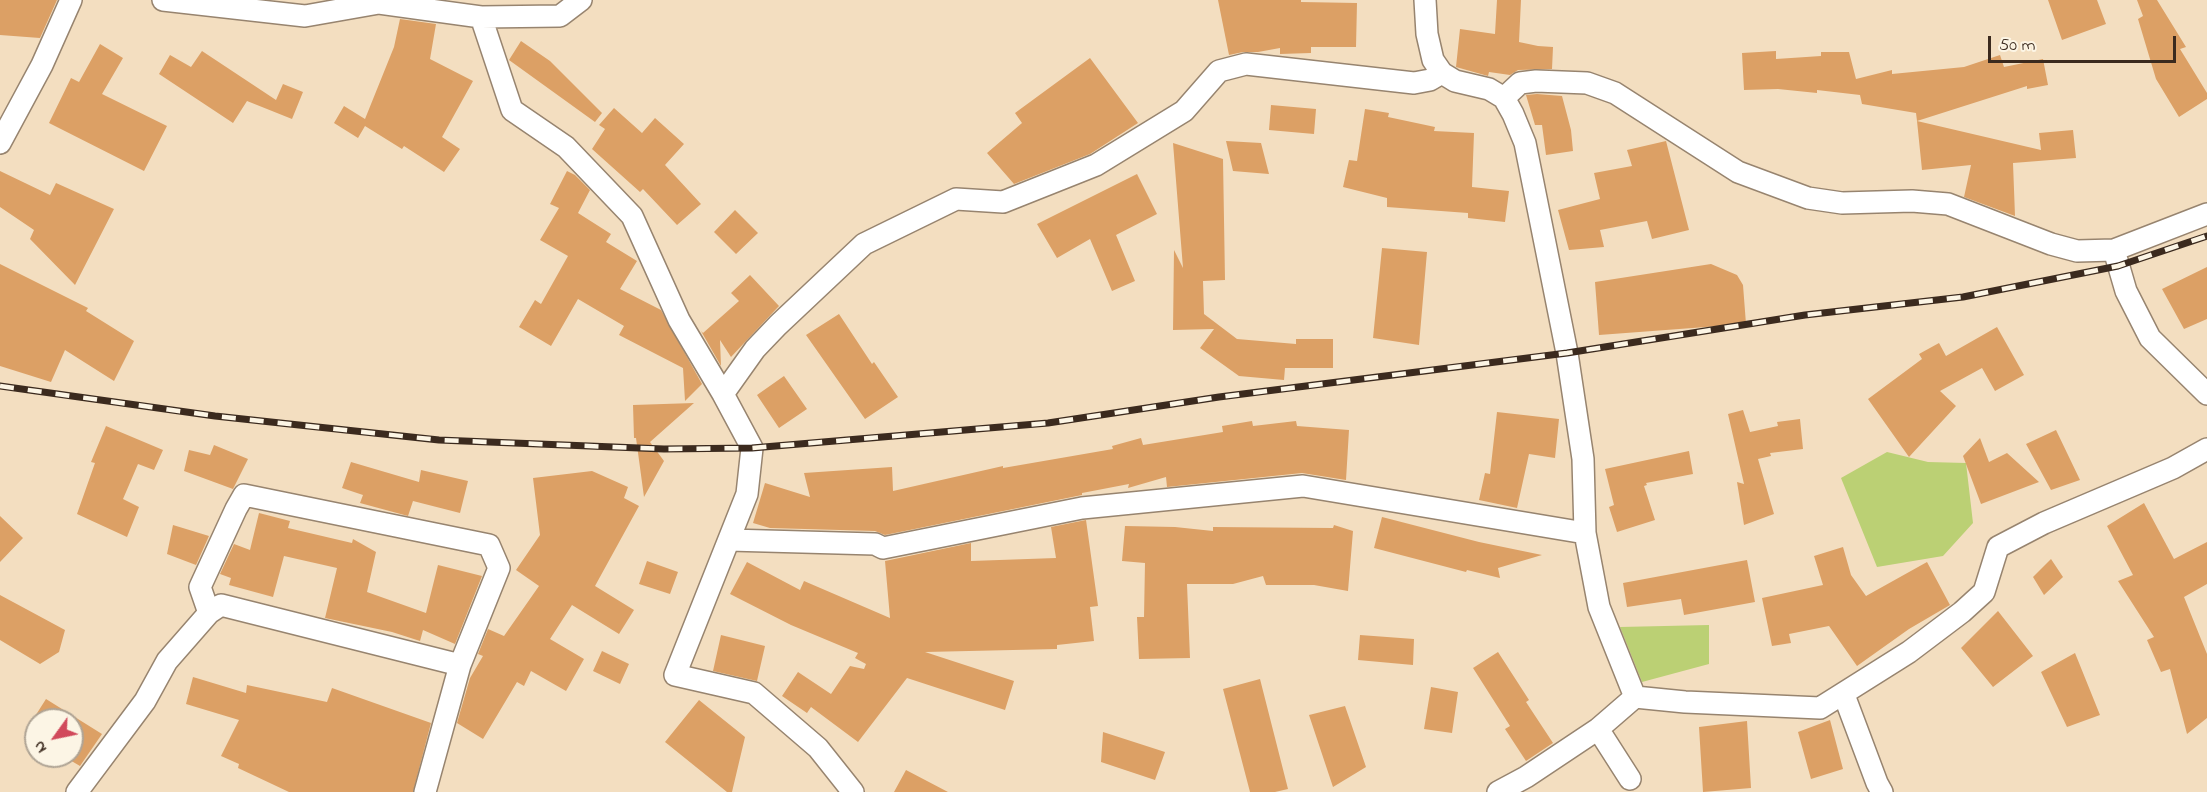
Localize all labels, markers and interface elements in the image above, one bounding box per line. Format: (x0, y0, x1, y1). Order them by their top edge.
scale bar (1991, 24, 2178, 62)
text: 50 m (1999, 33, 2036, 59)
north arrow (24, 708, 84, 768)
text: N (28, 736, 54, 758)

